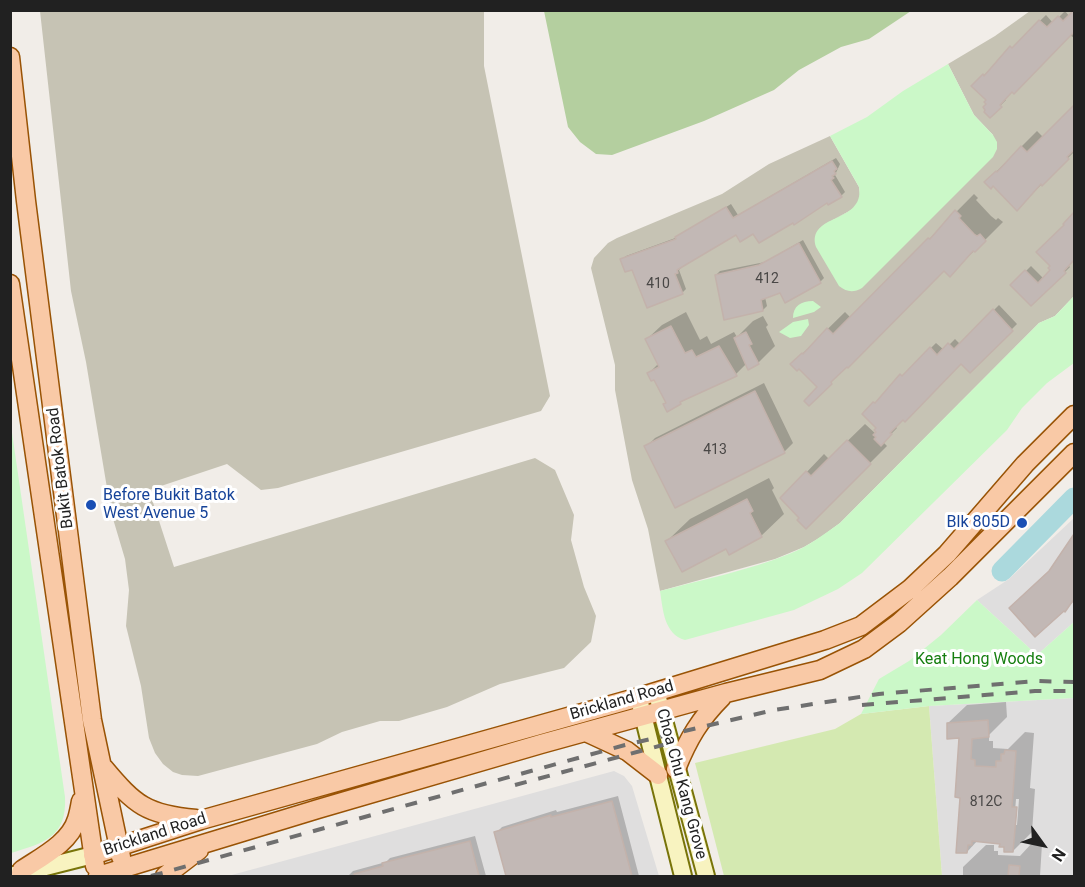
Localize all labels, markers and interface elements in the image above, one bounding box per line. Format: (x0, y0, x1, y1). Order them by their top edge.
house number: 412 (755, 271, 779, 287)
house number: 410 (646, 276, 670, 292)
street label: Bukit Batok Road (44, 406, 78, 530)
house number: 413 (703, 442, 727, 458)
place label: Before Bukit Batok West Avenue 5 (103, 486, 235, 524)
marker: Before Bukit Batok West Avenue 5 (84, 498, 98, 512)
place label: Blk 805D (947, 513, 1010, 533)
marker: Blk 805D (1015, 516, 1029, 530)
park label: Keat Hong Woods (915, 650, 1043, 670)
street label: Brickland Road (568, 677, 676, 725)
street label: Choa Chu Kang Grove (652, 707, 710, 861)
house number: 812C (970, 794, 1002, 810)
street label: Brickland Road (101, 809, 209, 861)
north arrow (1013, 815, 1073, 875)
text: N (1047, 845, 1070, 865)

